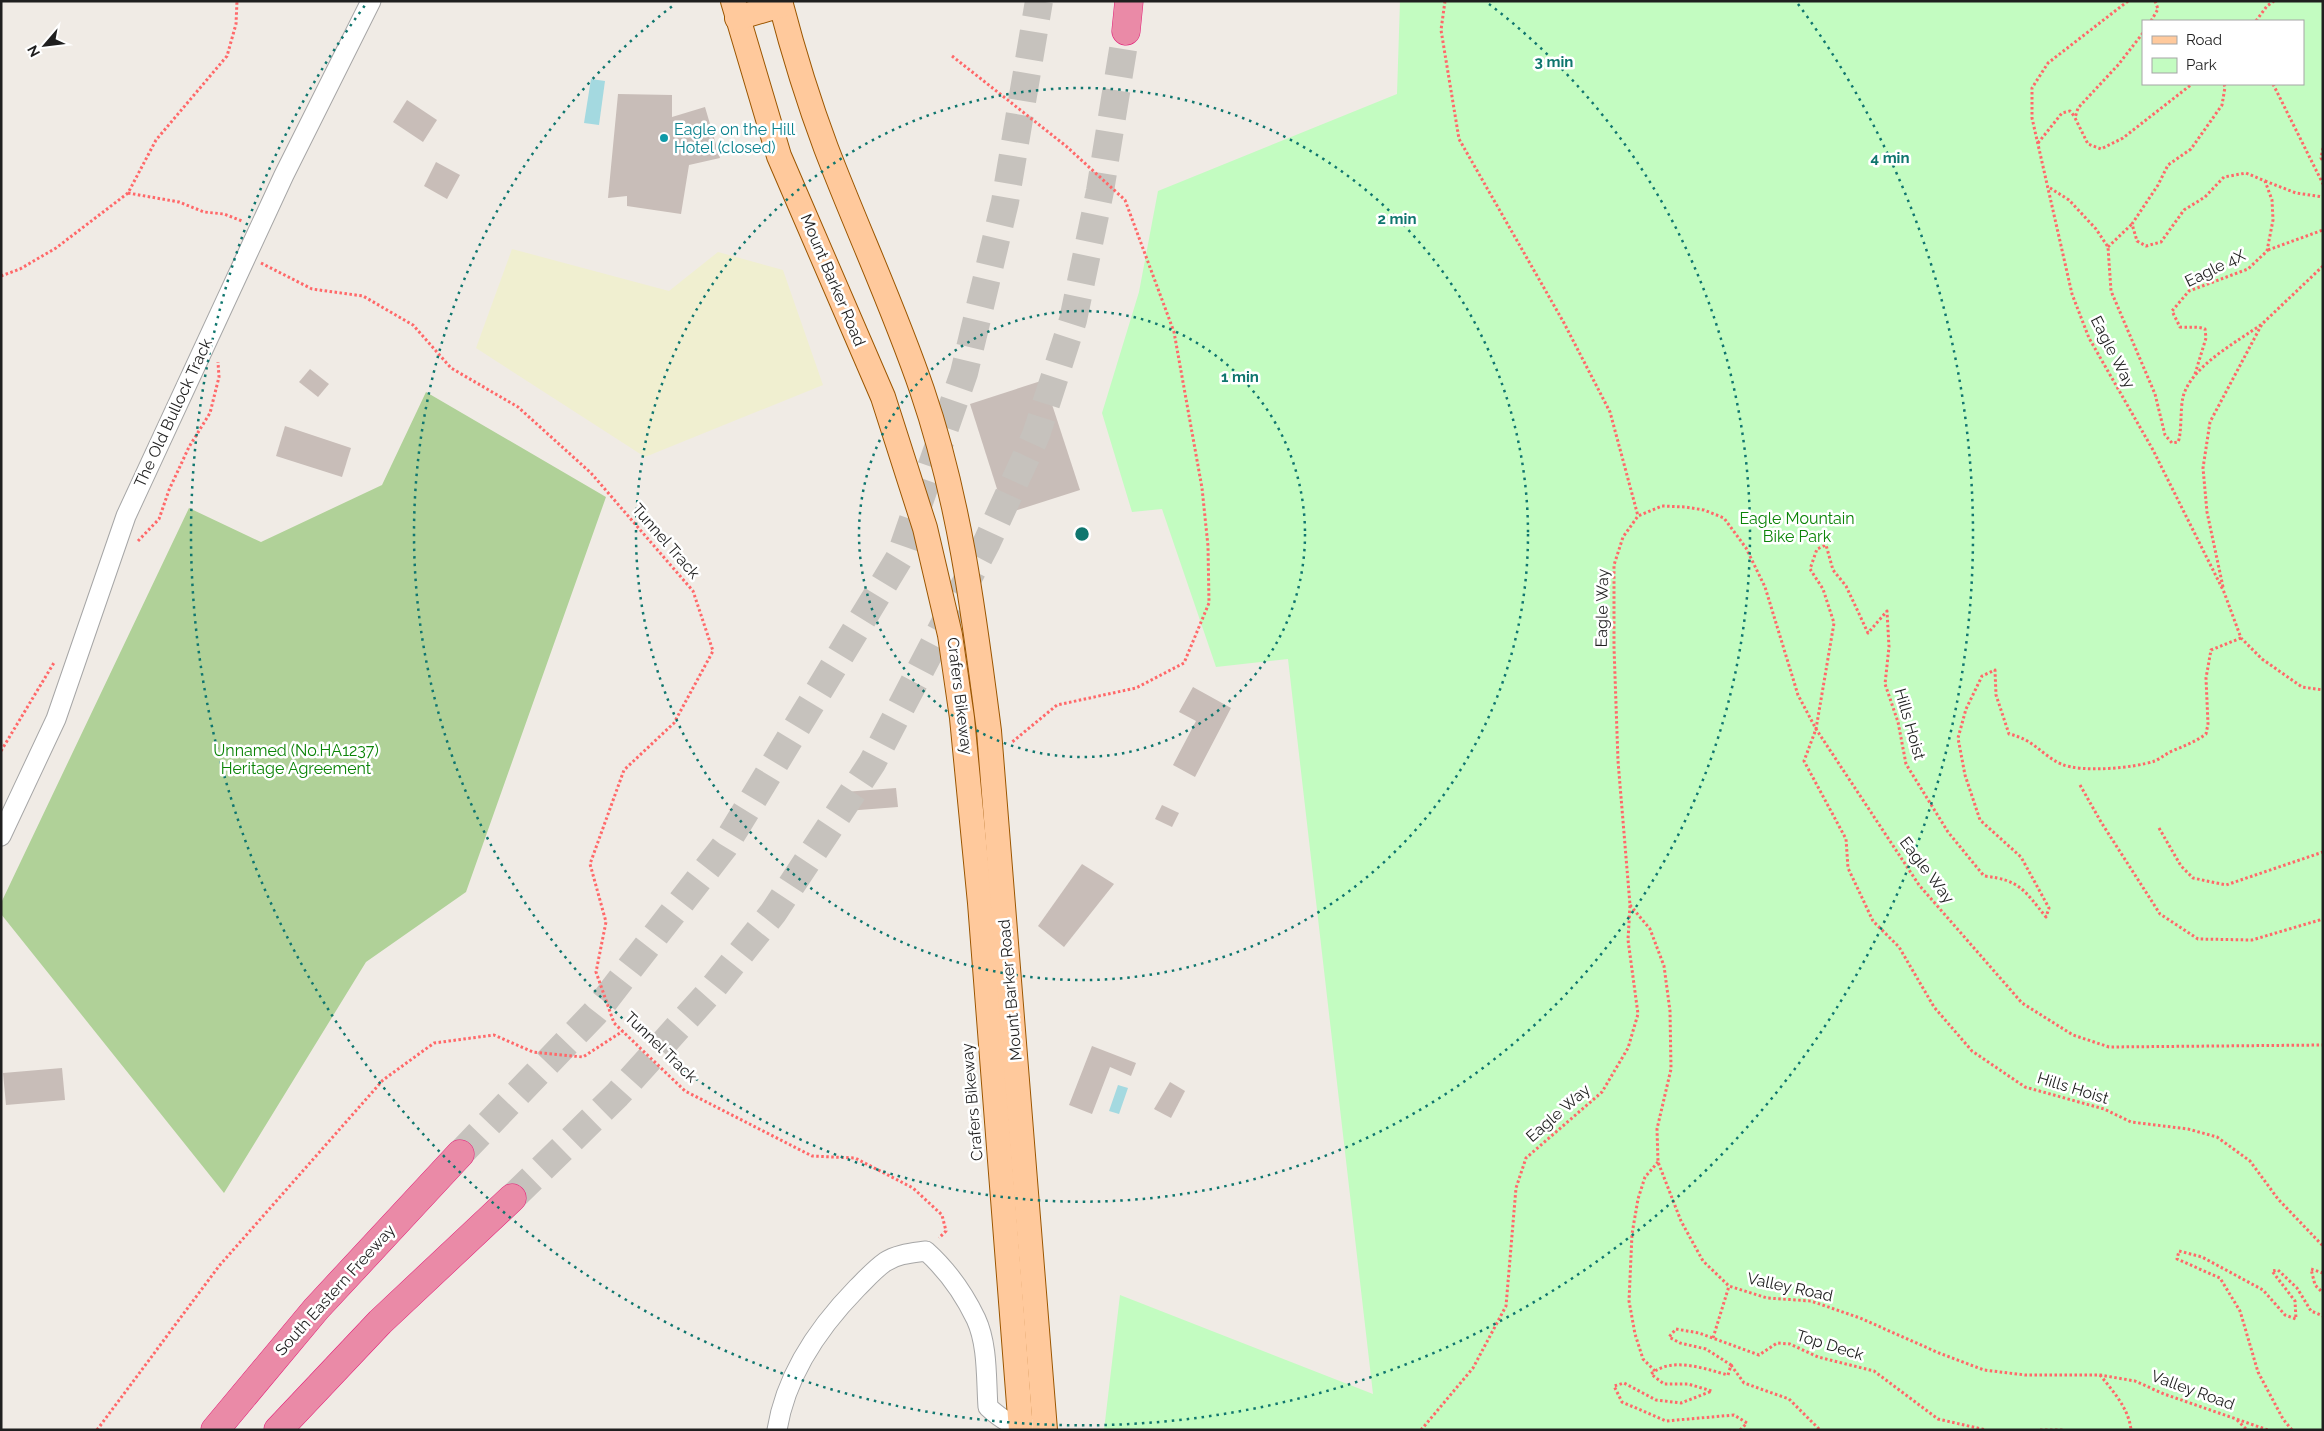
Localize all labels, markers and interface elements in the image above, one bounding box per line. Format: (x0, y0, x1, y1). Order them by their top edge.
north arrow (20, 20, 70, 70)
legend (2142, 20, 2304, 85)
text: Road (2186, 31, 2222, 49)
text: N (24, 43, 43, 60)
text: 3 min (1535, 53, 1573, 71)
text: Park (2186, 56, 2217, 74)
place label: Eagle on the Hill Hotel (closed) (674, 120, 796, 157)
marker: Eagle on the Hill Hotel (closed) (658, 132, 670, 144)
text: 4 min (1870, 149, 1910, 167)
text: 2 min (1378, 210, 1416, 228)
street label: Mount Barker Road (797, 211, 869, 349)
street label: Eagle 4X (2182, 245, 2249, 291)
street label: Eagle Way (2087, 313, 2139, 392)
street label: The Old Bullock Track (130, 335, 216, 490)
text: 1 min (1221, 368, 1259, 386)
street label: Tunnel Track (628, 500, 704, 583)
park label: Eagle Mountain Bike Park (1739, 509, 1855, 546)
centre of rings (1073, 525, 1091, 543)
street label: Eagle Way (1592, 568, 1612, 647)
street label: Crafers Bikeway (943, 636, 977, 756)
street label: Hills Hoist (1891, 686, 1929, 763)
park label: Unnamed (No.HA1237) Heritage Agreement (213, 741, 379, 778)
street label: Eagle Way (1896, 833, 1958, 907)
street label: Mount Barker Road (994, 919, 1026, 1061)
street label: Tunnel Track (621, 1008, 702, 1087)
street label: Crafers Bikeway (957, 1042, 987, 1162)
street label: Hills Hoist (2035, 1068, 2112, 1108)
street label: Eagle Way (1522, 1080, 1594, 1146)
street label: South Eastern Freeway (271, 1220, 399, 1360)
street label: Valley Road (1745, 1269, 1835, 1305)
street label: Top Deck (1794, 1326, 1867, 1364)
street label: Valley Road (2149, 1366, 2237, 1414)

